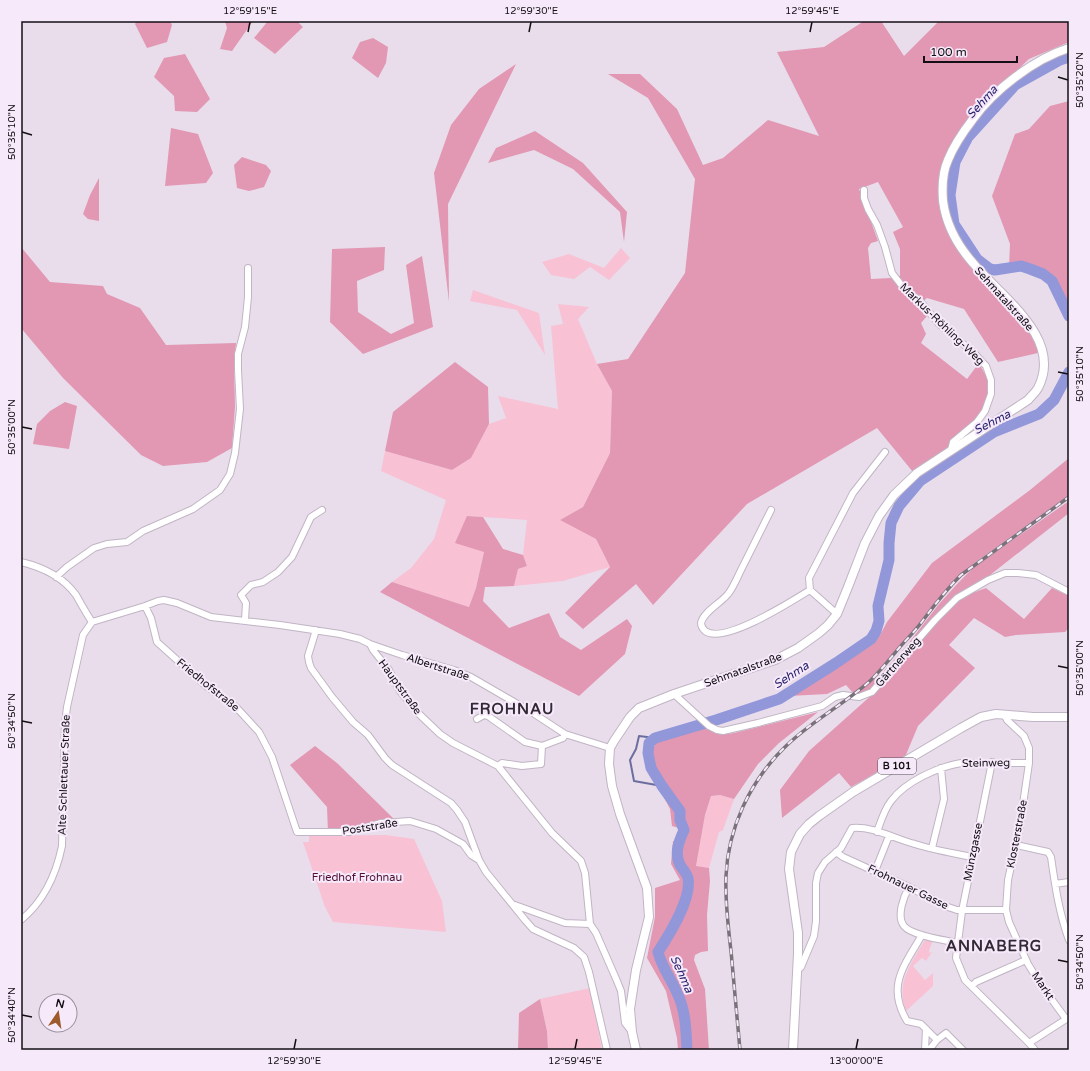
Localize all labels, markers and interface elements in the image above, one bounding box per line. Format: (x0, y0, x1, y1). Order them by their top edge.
text: 12°59'15"E (223, 5, 277, 17)
text: 12°59'30"E (504, 5, 558, 17)
text: 12°59'45"E (785, 5, 839, 17)
scale bar (924, 38, 1017, 64)
text: 100 m (930, 45, 967, 59)
text: 50°35'20"N (1074, 52, 1086, 108)
water label: Sehma (964, 83, 1001, 121)
text: 50°35'10"N (6, 104, 18, 160)
street label: Sehmatalstraße (972, 264, 1036, 334)
street label: Markus-Röhling-Weg (897, 280, 987, 368)
text: 50°35'10"N (1074, 346, 1086, 402)
text: 50°35'00"N (6, 399, 18, 455)
water label: Sehma (971, 407, 1013, 437)
street label: Gärtnerweg (873, 634, 923, 690)
text: 50°35'00"N (1074, 640, 1086, 696)
street label: Sehmatalstraße (702, 650, 784, 690)
street label: Albertstraße (405, 651, 471, 683)
street label: Friedhofstraße (174, 656, 242, 714)
street label: Hauptstraße (376, 657, 424, 717)
water label: Sehma (771, 658, 811, 692)
text: 50°34'50"N (6, 693, 18, 749)
district label: FROHNAU (470, 700, 554, 718)
street label: Alte Schlettauer Straße (55, 714, 73, 836)
street label: Steinweg (962, 756, 1010, 770)
road number: B 101 (878, 758, 916, 774)
street label: Klosterstraße (1004, 799, 1030, 869)
street label: Poststraße (341, 816, 399, 838)
street label: Münzgasse (961, 822, 985, 882)
street label: Frohnauer Gasse (866, 862, 950, 912)
park label: Friedhof Frohnau (312, 871, 402, 884)
text: 50°34'50"N (1074, 934, 1086, 990)
district label: ANNABERG (946, 937, 1042, 955)
water label: Sehma (668, 953, 696, 995)
street label: Markt (1029, 969, 1057, 1003)
text: 50°34'40"N (6, 987, 18, 1043)
north arrow (38, 993, 78, 1033)
text: N (54, 996, 66, 1011)
text: 12°59'30"E (267, 1055, 321, 1067)
text: 12°59'45"E (548, 1055, 602, 1067)
text: 13°00'00"E (829, 1055, 883, 1067)

